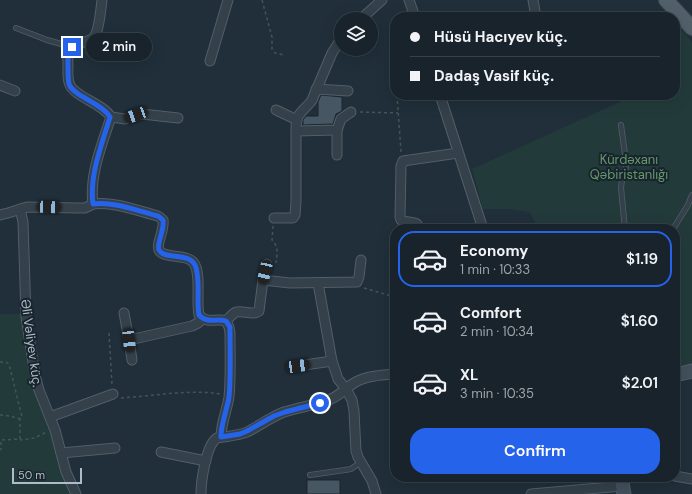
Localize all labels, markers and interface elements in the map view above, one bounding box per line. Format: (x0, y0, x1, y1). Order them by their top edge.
map controls (334, 12, 378, 56)
button: layers (334, 12, 378, 56)
text: Hüsü Hacıyev küç. (434, 27, 567, 47)
callout: 2 min (86, 33, 152, 61)
route end (63, 38, 81, 56)
text: 2 min (102, 38, 136, 55)
text: Dadaş Vasif küç. (434, 66, 554, 86)
car (123, 105, 149, 125)
park label: Kürdəxanı Qəbiristanlığı (590, 151, 668, 183)
car (37, 201, 61, 213)
icon: car (412, 241, 448, 277)
text: Economy (460, 241, 528, 261)
text: $1.19 (626, 249, 658, 269)
car (256, 259, 274, 285)
text: 1 min · 10:33 (460, 261, 530, 278)
street label: Əli Vəliyev küç. (17, 298, 46, 388)
icon: car (412, 303, 448, 339)
text: Comfort (460, 303, 521, 323)
text: $1.60 (621, 311, 658, 331)
text: 2 min · 10:34 (460, 323, 534, 340)
car (122, 327, 136, 353)
car (285, 358, 311, 374)
icon: car (412, 365, 448, 401)
text: XL (460, 365, 478, 385)
text: $2.01 (622, 373, 658, 393)
text: 3 min · 10:35 (460, 385, 534, 402)
route start (311, 394, 329, 412)
button: Confirm (410, 428, 660, 474)
scale bar (12, 466, 82, 485)
text: 50 m (18, 468, 45, 482)

